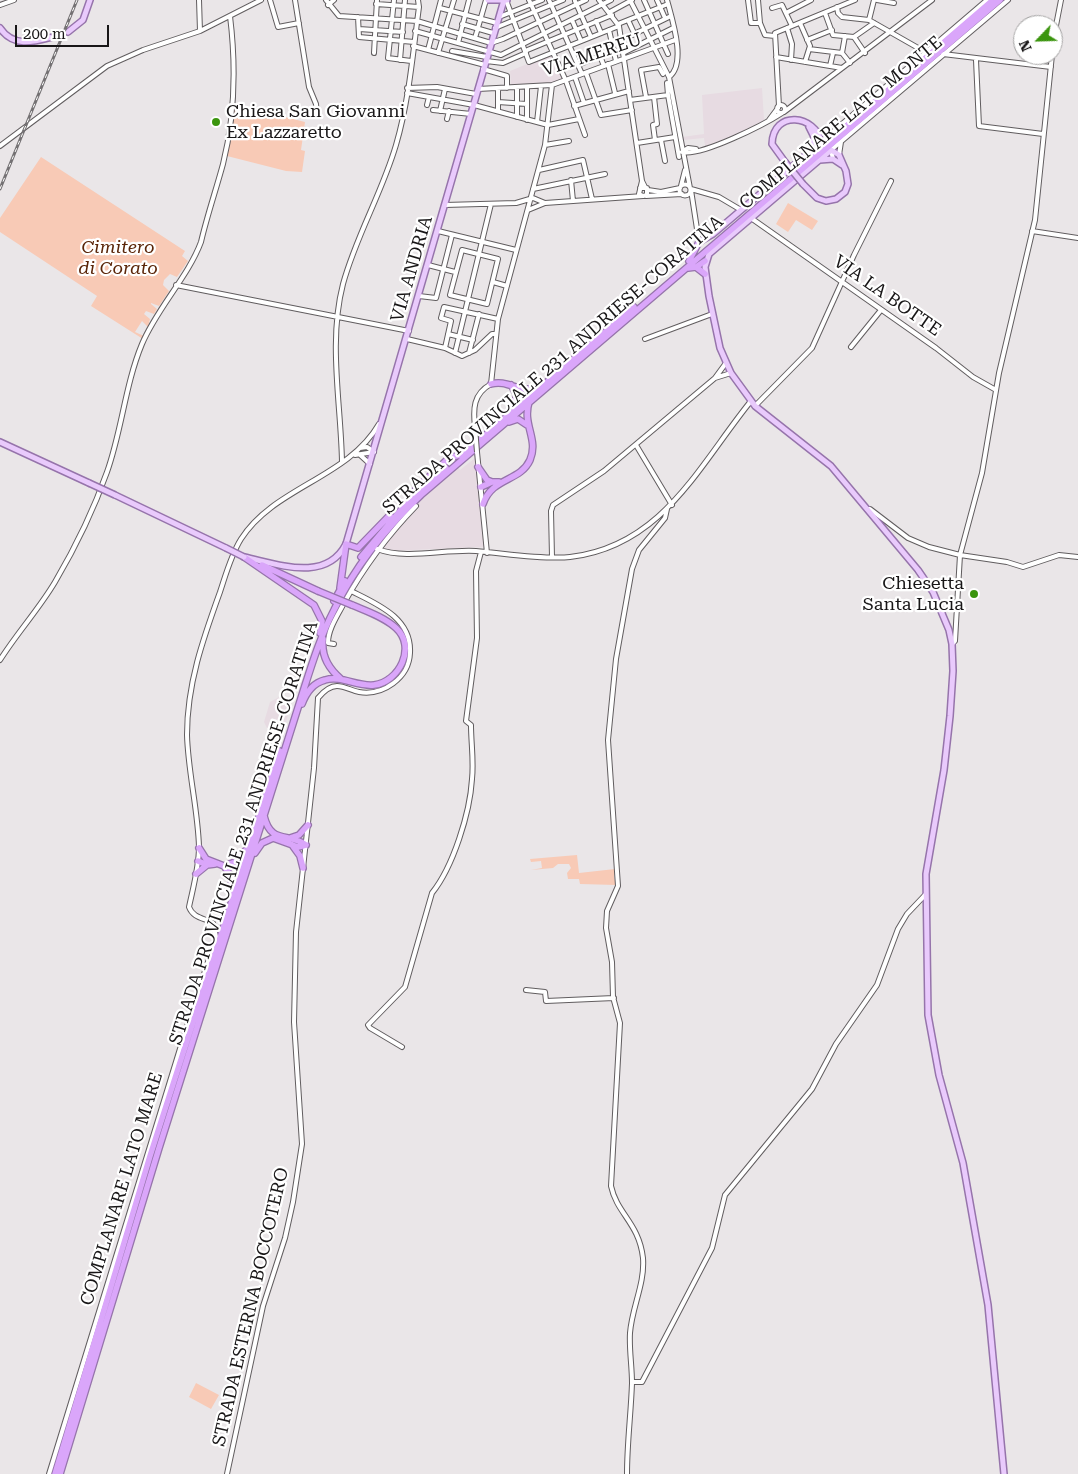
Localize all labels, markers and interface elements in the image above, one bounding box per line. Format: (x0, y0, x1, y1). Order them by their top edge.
scale bar (18, 15, 111, 47)
north arrow (1013, 15, 1063, 65)
text: 200 m (23, 25, 66, 43)
street label: VIA MEREU (539, 29, 645, 81)
street label: COMPLANARE LATO MONTE (735, 32, 947, 214)
text: N (1016, 38, 1035, 54)
place label: Chiesa San Giovanni Ex Lazzaretto (226, 101, 405, 144)
marker: Chiesa San Giovanni Ex Lazzaretto (210, 116, 222, 128)
street label: STRADA PROVINCIALE 231 ANDRIESE-CORATINA (378, 211, 728, 519)
street label: VIA ANDRIA (387, 214, 437, 324)
park label: Cimitero di Corato (78, 237, 158, 280)
street label: VIA LA BOTTE (829, 251, 945, 341)
place label: Chiesetta Santa Lucia (862, 573, 964, 616)
marker: Chiesetta Santa Lucia (968, 588, 980, 600)
street label: STRADA PROVINCIALE 231 ANDRIESE-CORATINA (165, 618, 323, 1048)
street label: COMPLANARE LATO MARE (76, 1070, 168, 1308)
street label: STRADA ESTERNA BOCCOTERO (208, 1166, 294, 1448)

